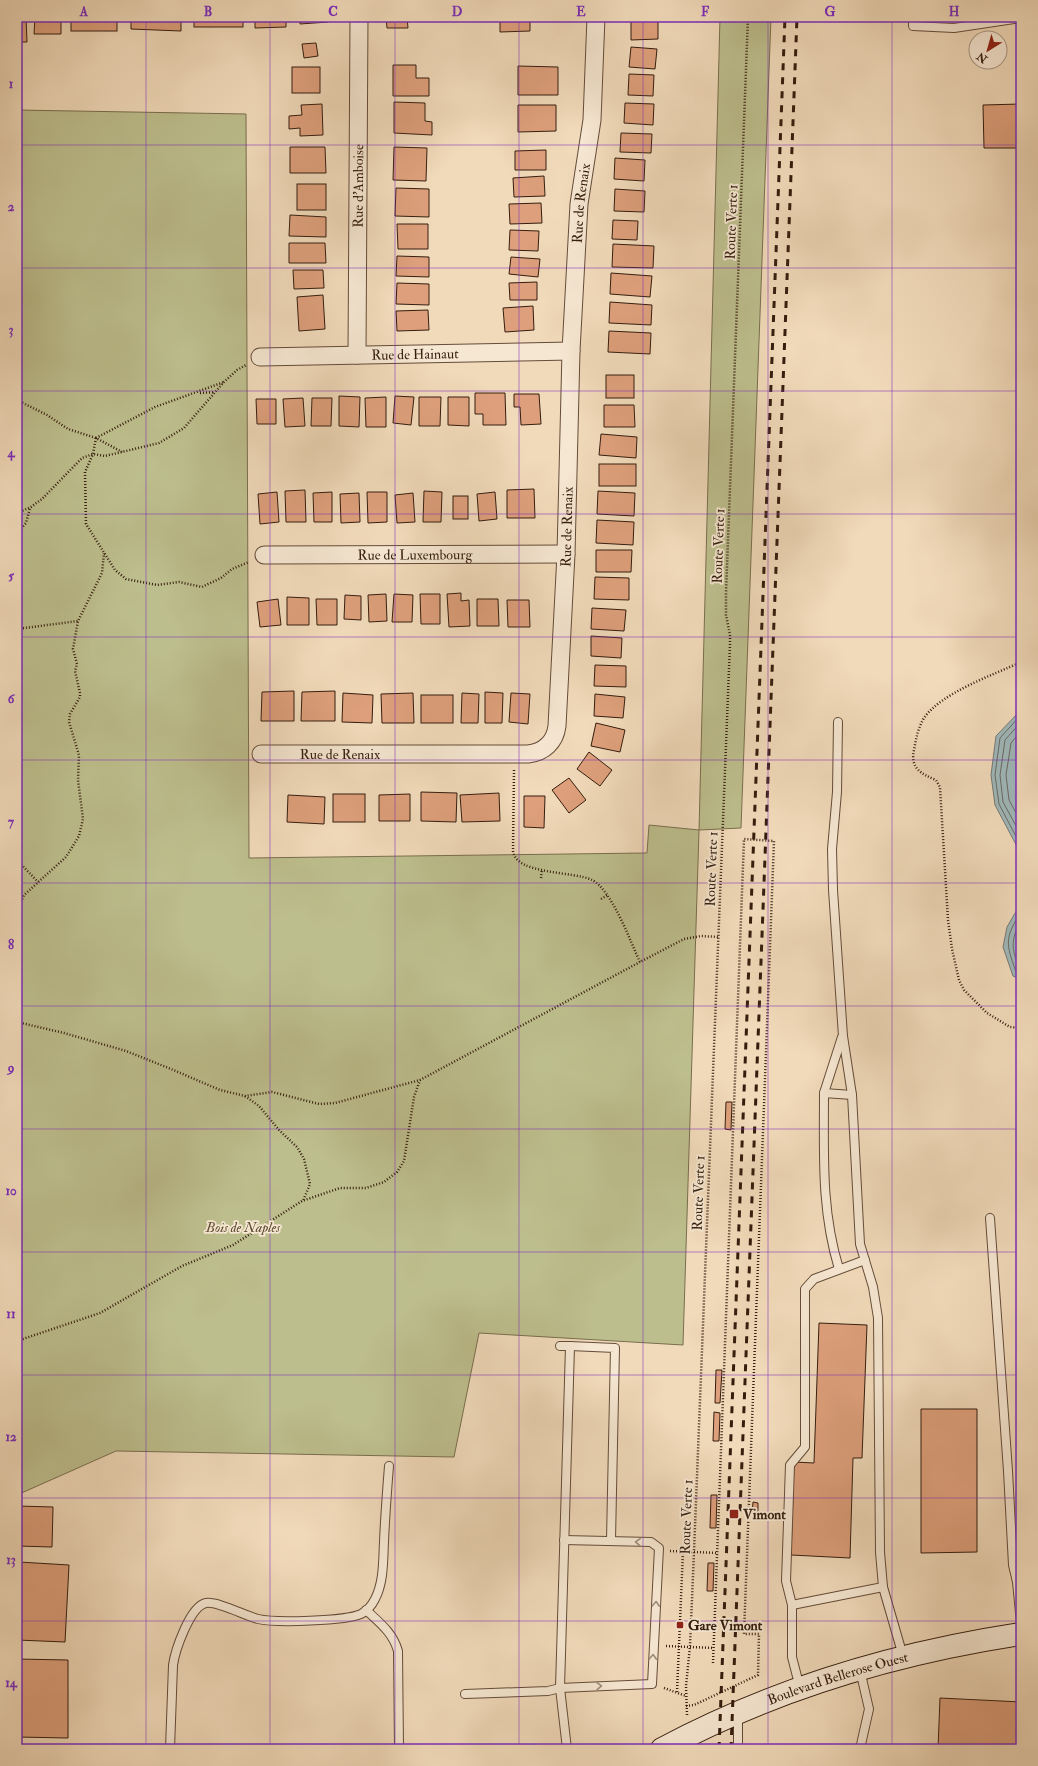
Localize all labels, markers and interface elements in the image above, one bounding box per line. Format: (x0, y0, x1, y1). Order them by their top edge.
text: A (79, 4, 89, 20)
text: B (204, 4, 212, 20)
text: C (328, 4, 338, 20)
text: D (452, 4, 463, 20)
text: E (576, 4, 586, 20)
text: F (701, 4, 710, 20)
text: G (825, 4, 836, 20)
text: H (949, 4, 960, 20)
north arrow (968, 30, 1008, 70)
text: N (974, 49, 991, 66)
text: 1 (9, 76, 14, 92)
street label: Rue d'Amboise (350, 144, 367, 228)
street label: Rue de Renaix (569, 161, 594, 244)
street label: Route Verte 1 (722, 184, 741, 260)
text: 2 (8, 199, 15, 215)
text: 3 (9, 322, 14, 338)
street label: Rue de Hainaut (371, 345, 459, 364)
text: 4 (6, 445, 15, 461)
street label: Rue de Renaix (557, 486, 577, 567)
street label: Route Verte 1 (709, 508, 728, 584)
street label: Rue de Luxembourg (358, 546, 474, 564)
text: 5 (8, 568, 14, 584)
text: 6 (8, 691, 16, 707)
street label: Rue de Renaix (300, 746, 381, 763)
text: 7 (8, 814, 15, 830)
street label: Route Verte 1 (702, 831, 721, 907)
text: 8 (8, 937, 14, 953)
text: 9 (6, 1060, 15, 1076)
street label: Route Verte 1 (689, 1155, 708, 1231)
text: 10 (5, 1183, 17, 1199)
park label: Bois de Naples (205, 1219, 281, 1236)
text: 11 (6, 1306, 16, 1322)
text: 12 (5, 1429, 17, 1445)
street label: Route Verte 1 (677, 1479, 696, 1555)
place label: Vimont (742, 1506, 786, 1523)
marker: Vimont (728, 1508, 740, 1520)
one-way arrow (635, 1537, 641, 1546)
text: 13 (6, 1552, 16, 1568)
one-way arrow (652, 1601, 661, 1607)
place label: Gare Vimont (688, 1617, 763, 1634)
marker: Gare Vimont (675, 1620, 685, 1630)
street label: Boulevard Bellerose Ouest (765, 1648, 910, 1709)
one-way arrow (649, 1654, 658, 1660)
text: 14 (5, 1675, 18, 1691)
one-way arrow (596, 1682, 602, 1690)

